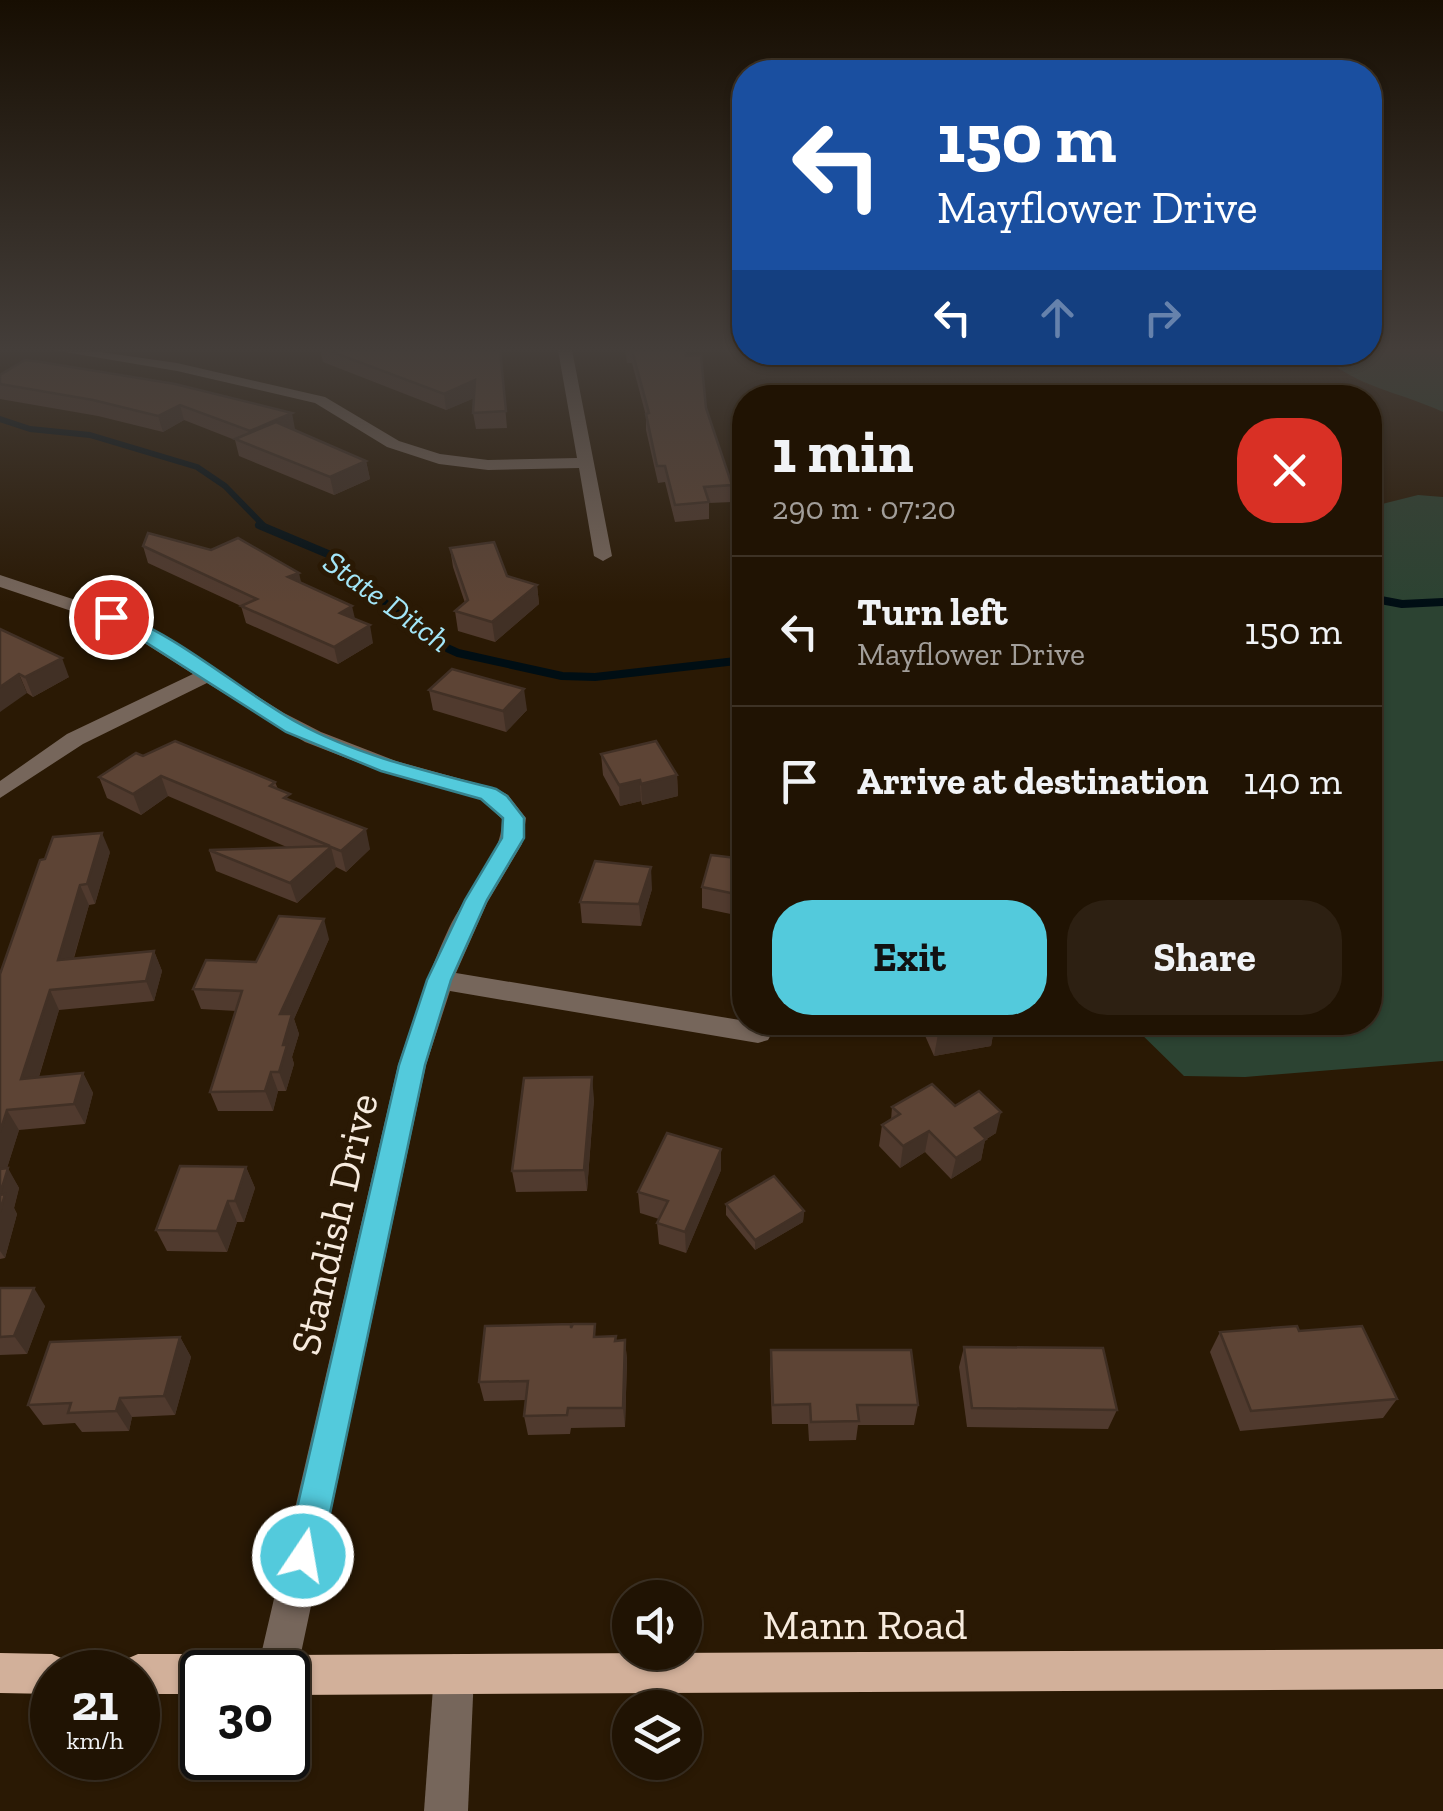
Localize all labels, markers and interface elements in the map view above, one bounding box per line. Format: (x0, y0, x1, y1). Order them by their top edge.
text: 150 m (937, 96, 1117, 180)
icon: left (772, 100, 902, 230)
text: Mayflower Drive (937, 181, 1258, 235)
icon: left (925, 290, 980, 345)
icon: ahead (1030, 290, 1085, 345)
icon: right (1135, 290, 1190, 345)
text: 1 min (772, 415, 914, 487)
button: close (1237, 418, 1342, 523)
text: 290 m · 07:20 (772, 489, 956, 527)
water label: State Ditch (316, 542, 458, 660)
pin (69, 575, 154, 660)
text: Turn left (857, 589, 1008, 635)
icon: arrive (84, 590, 139, 645)
icon: left (772, 604, 827, 659)
text: 150 m (1245, 608, 1342, 654)
text: Mayflower Drive (857, 635, 1085, 673)
icon: arrive (772, 754, 827, 809)
text: Arrive at destination (857, 758, 1208, 804)
text: 140 m (1244, 758, 1342, 804)
button: Exit (772, 900, 1047, 1015)
button: Share (1067, 900, 1342, 1015)
street label: Standish Drive (279, 1088, 389, 1360)
position arrow (251, 1504, 355, 1608)
map controls (612, 1580, 702, 1780)
button: sound (612, 1580, 702, 1670)
street label: Mann Road (763, 1599, 967, 1650)
speed limit sign: 30 (180, 1650, 310, 1780)
text: 21 (71, 1673, 119, 1733)
button: layers (612, 1690, 702, 1780)
text: km/h (66, 1725, 124, 1755)

